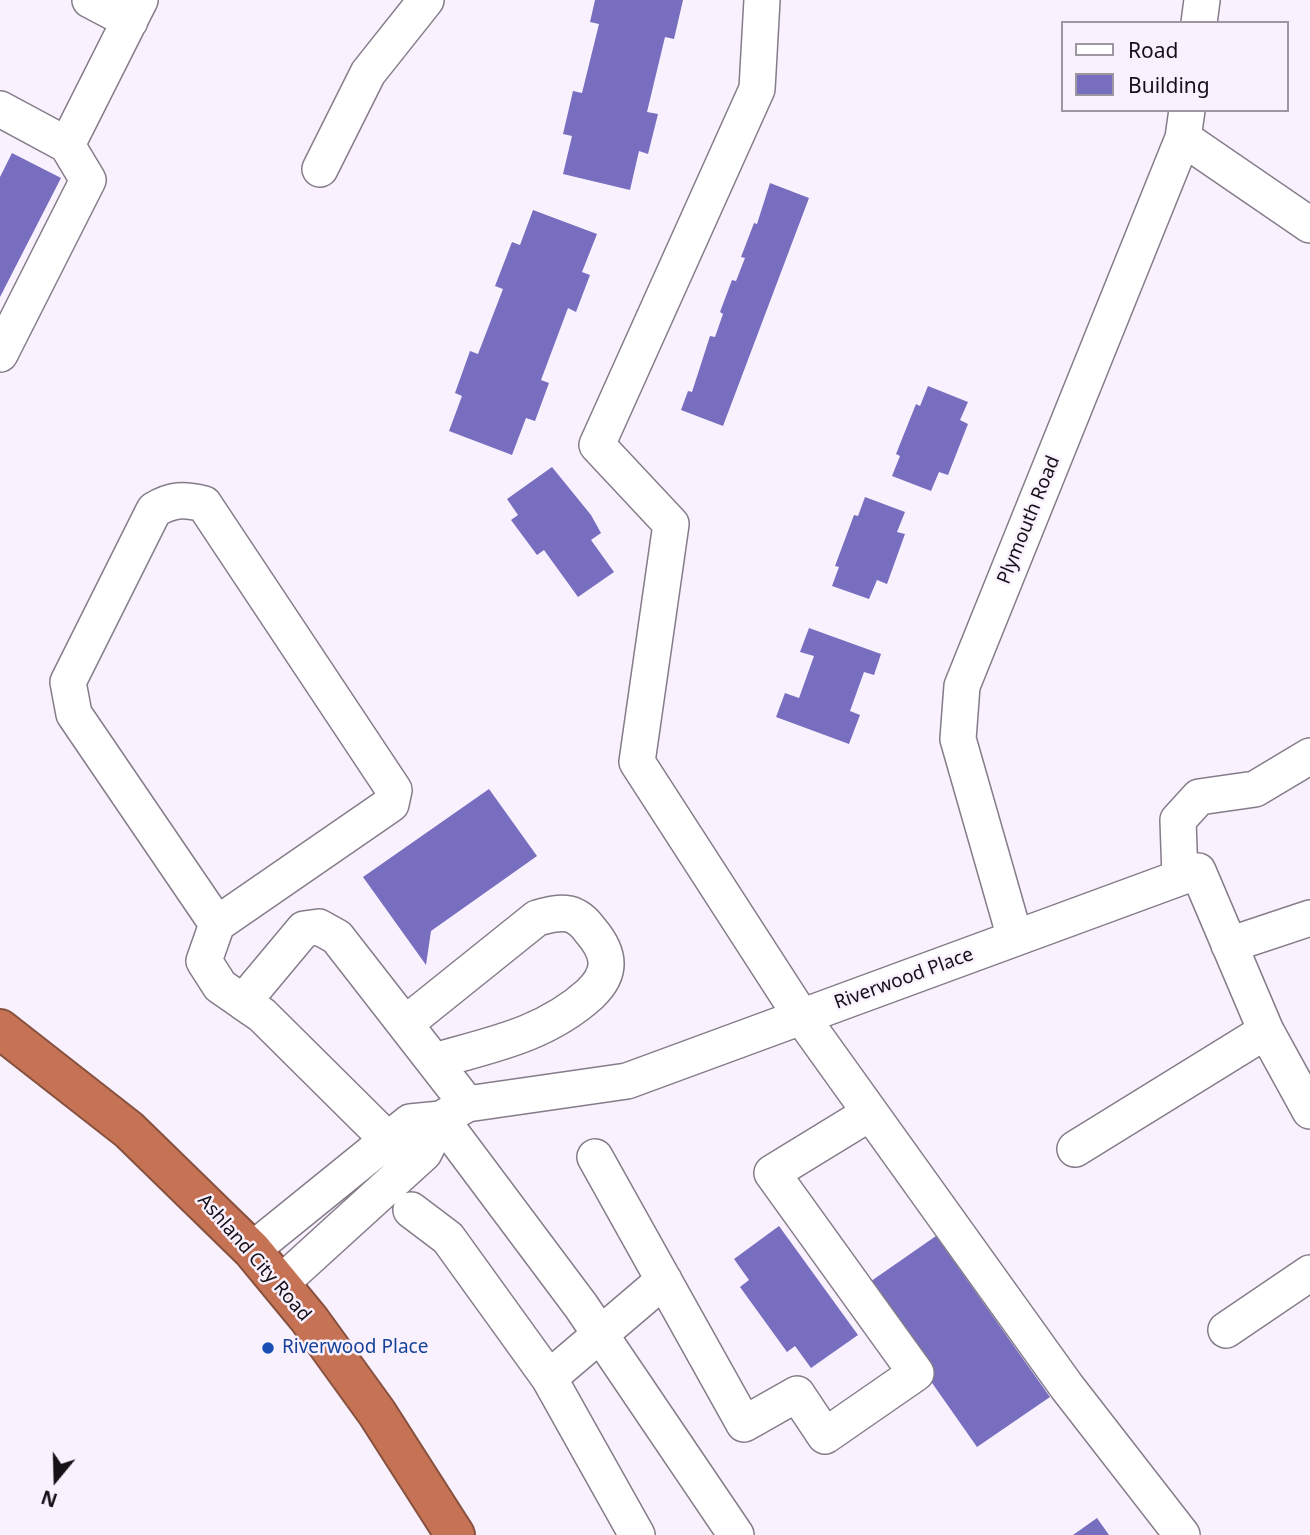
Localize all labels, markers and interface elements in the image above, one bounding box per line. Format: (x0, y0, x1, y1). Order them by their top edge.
legend (1062, 21, 1289, 112)
text: Road (1128, 36, 1178, 64)
text: Building (1128, 71, 1210, 99)
street label: Plymouth Road (993, 453, 1065, 587)
street label: Riverwood Place (831, 943, 977, 1015)
street label: Ashland City Road (193, 1190, 315, 1326)
place label: Riverwood Place (282, 1337, 428, 1359)
marker: Riverwood Place (260, 1340, 276, 1356)
north arrow (21, 1444, 91, 1514)
text: N (38, 1484, 61, 1514)

